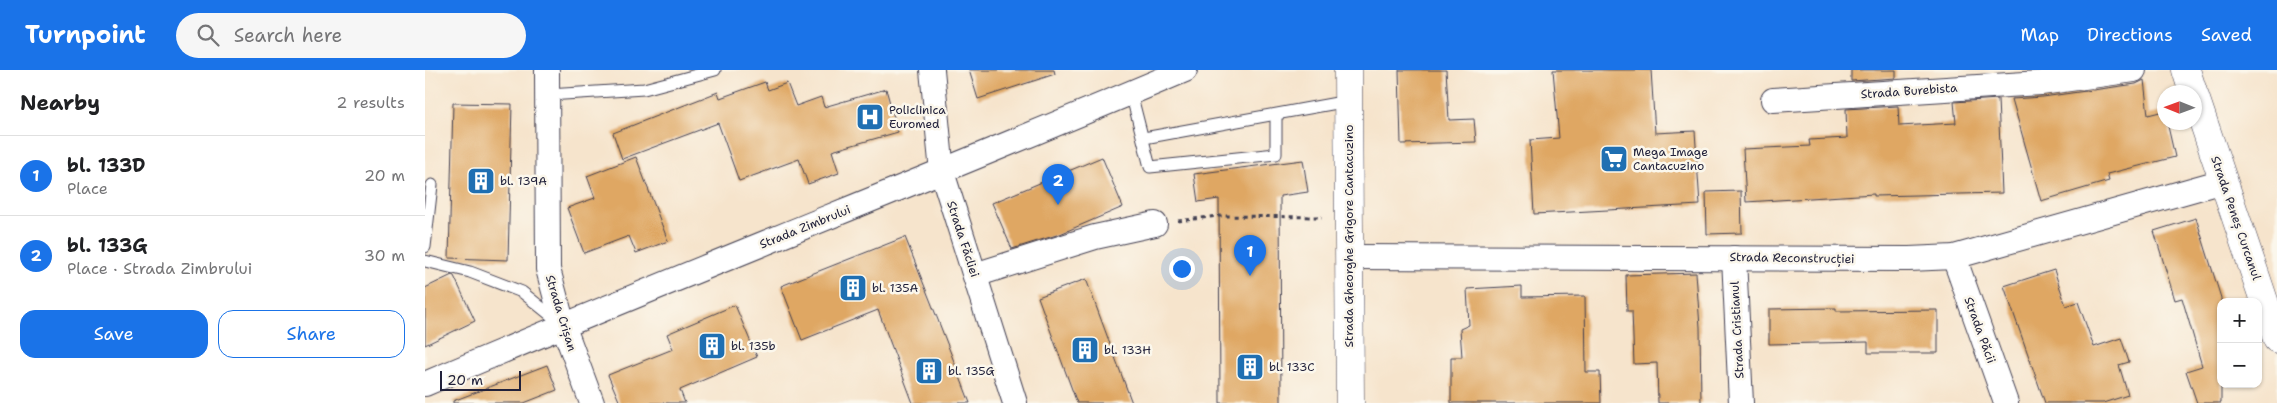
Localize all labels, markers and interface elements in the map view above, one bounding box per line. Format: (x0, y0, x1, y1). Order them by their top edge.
search box (176, 13, 526, 58)
text: Turnpoint (25, 19, 146, 51)
icon: search (194, 21, 222, 49)
text: Search here (234, 23, 342, 48)
text: Map (2021, 23, 2059, 47)
text: Directions (2087, 23, 2173, 47)
text: Saved (2201, 23, 2252, 47)
street label: Strada Burebista (1860, 80, 1958, 102)
north arrow (2157, 85, 2202, 130)
text: Nearby (20, 89, 100, 117)
text: 2 results (336, 92, 405, 113)
hospital icon: Policlinica Euromed (855, 102, 885, 132)
place label: Policlinica Euromed (889, 102, 946, 132)
street label: Strada Gheorghe Grigore Cantacuzino (1341, 124, 1357, 348)
supermarket icon: Mega Image Cantacuzino (1599, 144, 1629, 174)
place label: Mega Image Cantacuzino (1633, 144, 1708, 174)
text: bl. 133D (67, 153, 146, 178)
street label: Strada Peneș Curcanul (2207, 154, 2265, 283)
pin: 2 (1042, 164, 1074, 205)
text: 1 (32, 165, 40, 186)
text: 20 m (364, 165, 405, 186)
building icon: bl. 139A (466, 166, 496, 196)
place label: bl. 139A (500, 173, 547, 189)
text: Place (67, 178, 108, 199)
street label: Strada Făcliei (943, 199, 983, 279)
street label: Strada Zimbrului (757, 201, 853, 253)
text: bl. 133G (67, 233, 147, 258)
pin: 1 (1234, 235, 1266, 276)
text: 2 (30, 245, 42, 266)
text: 30 m (364, 245, 405, 266)
street label: Strada Reconstrucției (1729, 249, 1855, 267)
your location (1169, 256, 1195, 282)
text: Place · Strada Zimbrului (67, 258, 252, 279)
street label: Strada Crișan (542, 273, 580, 353)
building icon: bl. 135A (838, 273, 868, 303)
place label: bl. 135A (872, 280, 919, 296)
street label: Strada Cristianul (1726, 280, 1748, 379)
street label: Strada Păcii (1961, 295, 1999, 365)
map controls (2217, 298, 2262, 388)
button: + (2217, 298, 2262, 343)
button: Save (20, 310, 208, 358)
button: Share (218, 310, 405, 358)
building icon: bl. 135b (697, 331, 727, 361)
building icon: bl. 133H (1070, 335, 1100, 365)
place label: bl. 135b (731, 338, 776, 354)
place label: bl. 133H (1104, 342, 1151, 358)
button: − (2217, 343, 2262, 388)
building icon: bl. 133C (1235, 352, 1265, 382)
building icon: bl. 135G (914, 356, 944, 386)
place label: bl. 133C (1269, 359, 1315, 375)
place label: bl. 135G (948, 363, 995, 379)
scale bar (440, 368, 521, 391)
text: 20 m (447, 371, 483, 389)

